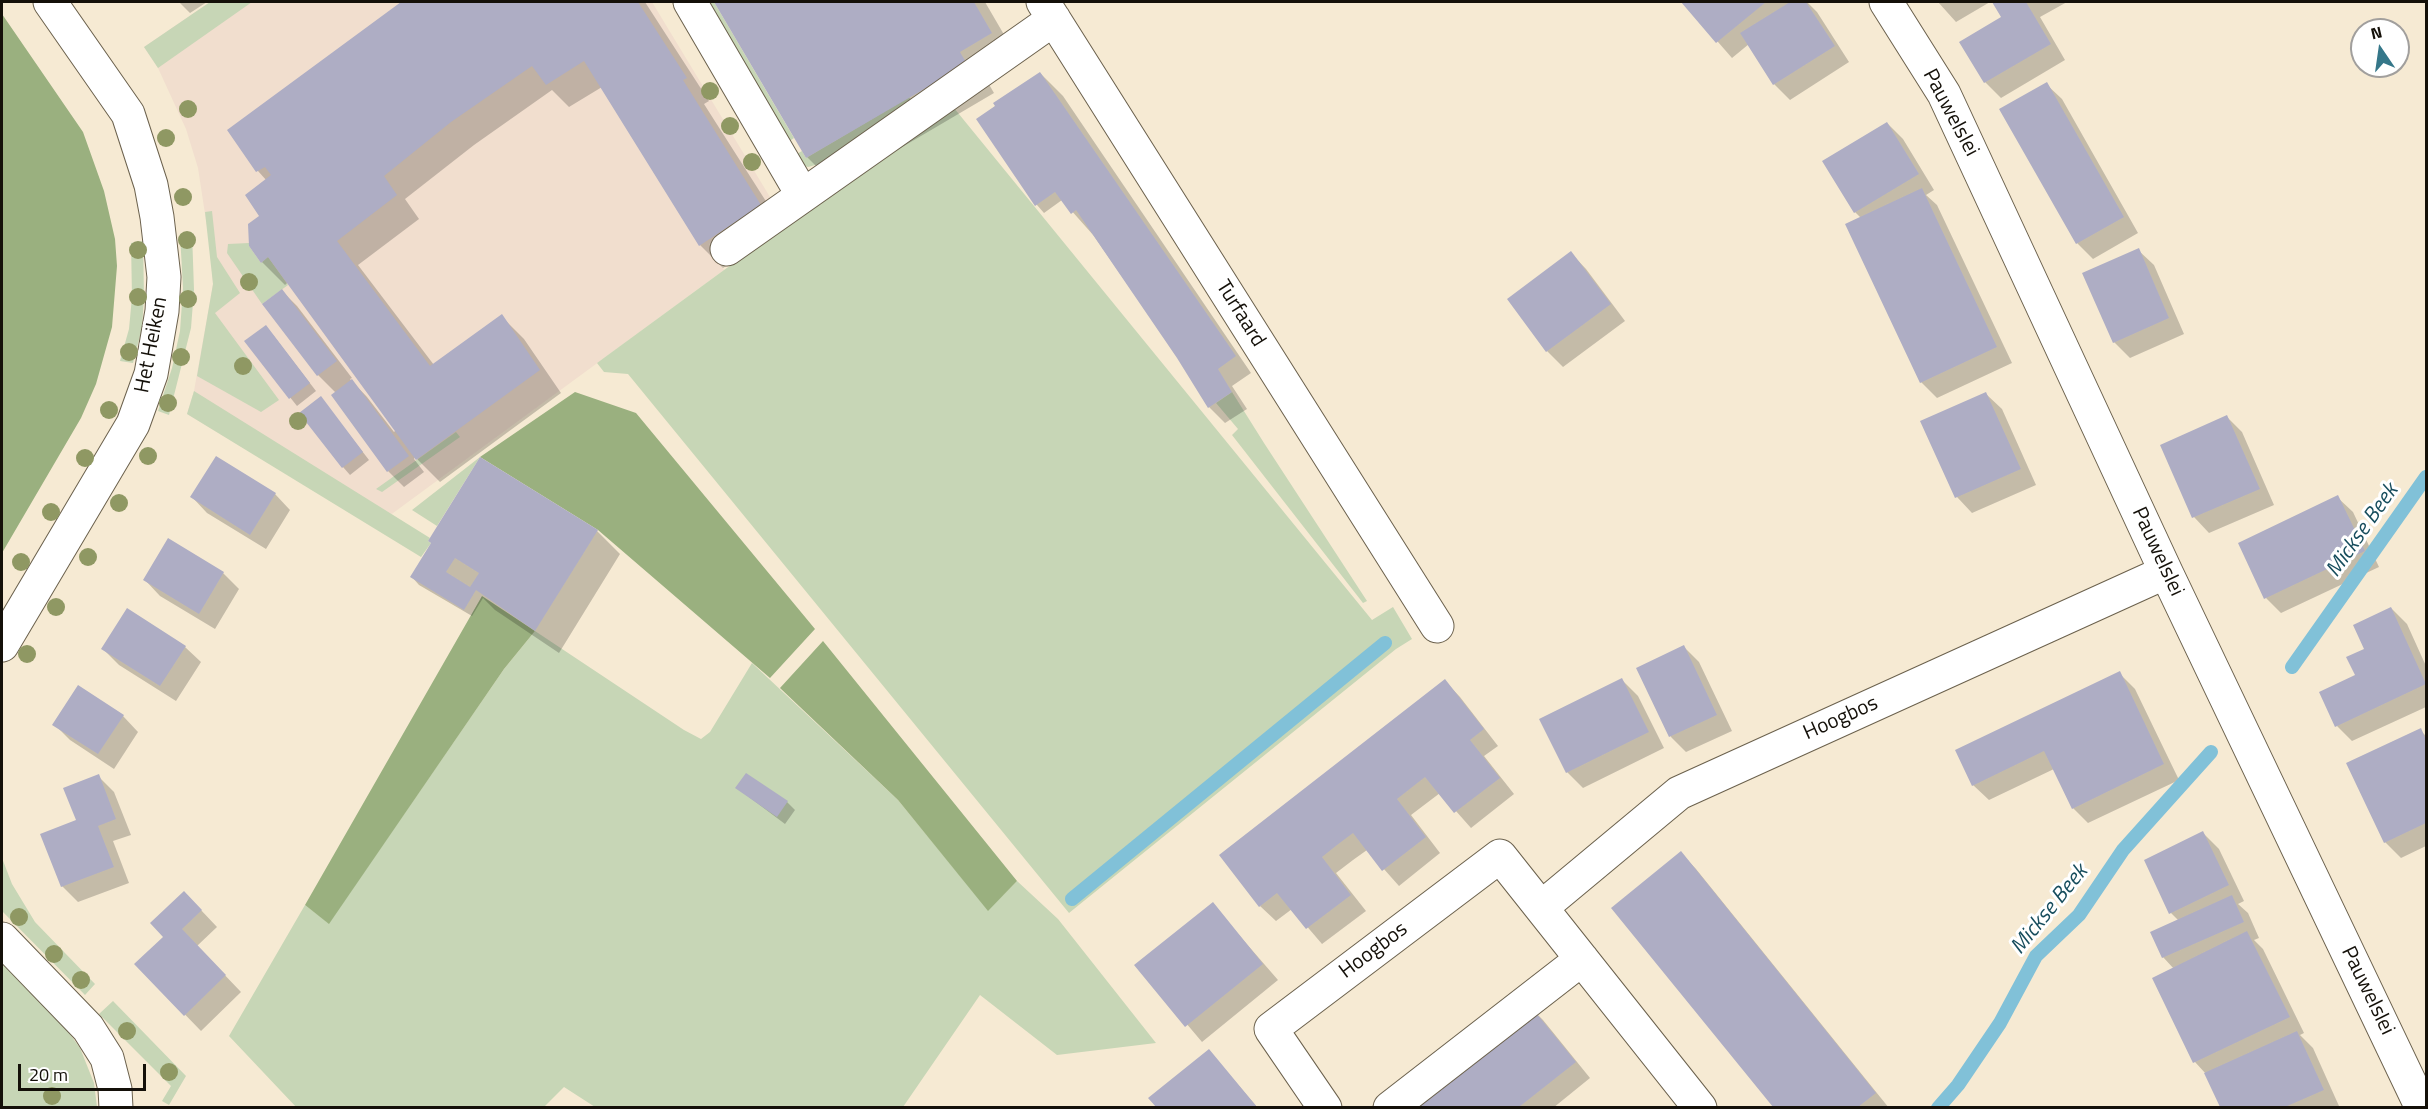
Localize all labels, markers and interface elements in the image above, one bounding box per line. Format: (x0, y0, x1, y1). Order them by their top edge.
north arrow (2350, 18, 2410, 78)
text: N (2368, 19, 2385, 45)
street label: Pauwelslei (1917, 65, 1983, 161)
street label: Turfaard (1210, 276, 1270, 352)
street label: Het Heiken (130, 295, 174, 395)
water label: Mickse Beek (2321, 479, 2405, 583)
street label: Pauwelslei (2125, 504, 2189, 600)
street label: Hoogbos (1800, 691, 1882, 747)
water label: Mickse Beek (2006, 860, 2094, 960)
street label: Hoogbos (1335, 917, 1413, 985)
street label: Pauwelslei (2335, 943, 2399, 1039)
scale bar (21, 1052, 148, 1090)
text: 20 m (29, 1061, 68, 1088)

